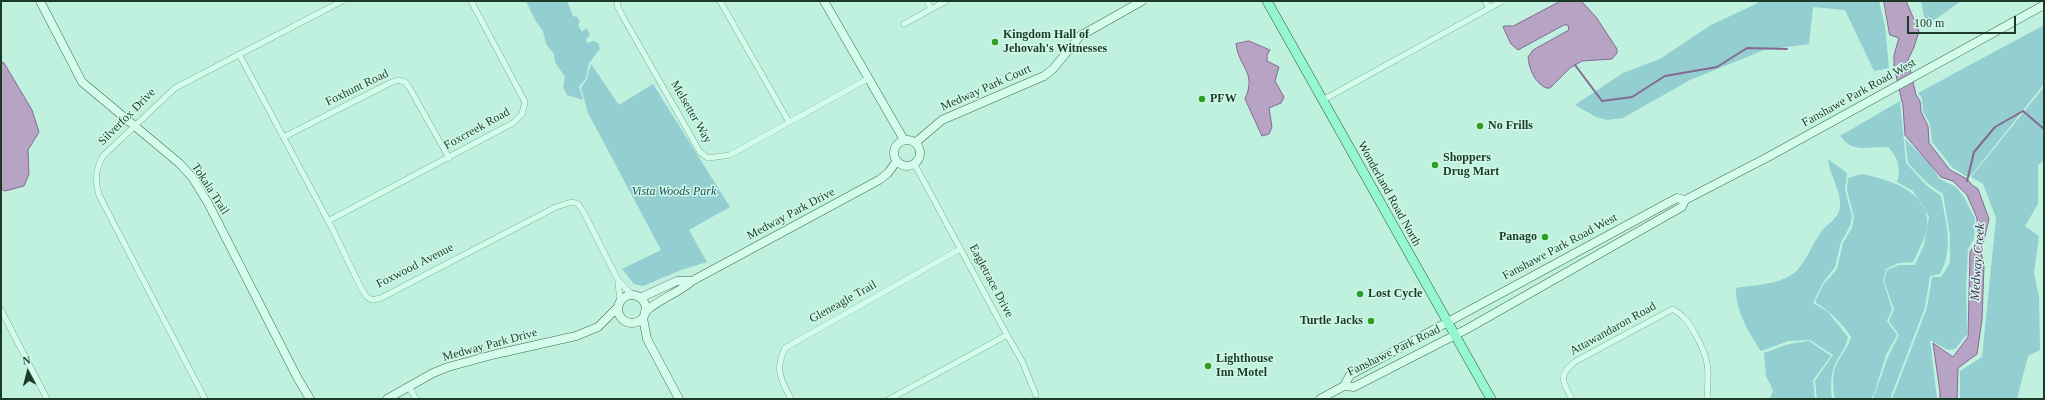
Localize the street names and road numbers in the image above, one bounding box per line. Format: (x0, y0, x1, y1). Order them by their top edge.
street label: Fanshawe Park Road West (1800, 56, 1918, 130)
street label: Medway Park Court (939, 62, 1033, 114)
street label: Foxhunt Road (323, 67, 391, 109)
street label: Melsetter Way (667, 78, 715, 146)
street label: Silverfox Drive (95, 85, 159, 149)
street label: Foxcreek Road (442, 105, 512, 153)
street label: Wonderland Road North (1354, 139, 1424, 249)
street label: Tokala Trail (188, 161, 232, 217)
street label: Medway Park Drive (745, 185, 837, 243)
street label: Fanshawe Park Road West (1500, 211, 1620, 283)
street label: Foxwood Avenue (374, 240, 456, 292)
street label: Eagletrace Drive (966, 242, 1016, 320)
street label: Gleneagle Trail (807, 278, 879, 326)
street label: Attawandaron Road (1567, 299, 1659, 359)
street label: Fanshawe Park Road (1345, 322, 1443, 380)
street label: Medway Park Drive (441, 325, 539, 365)

